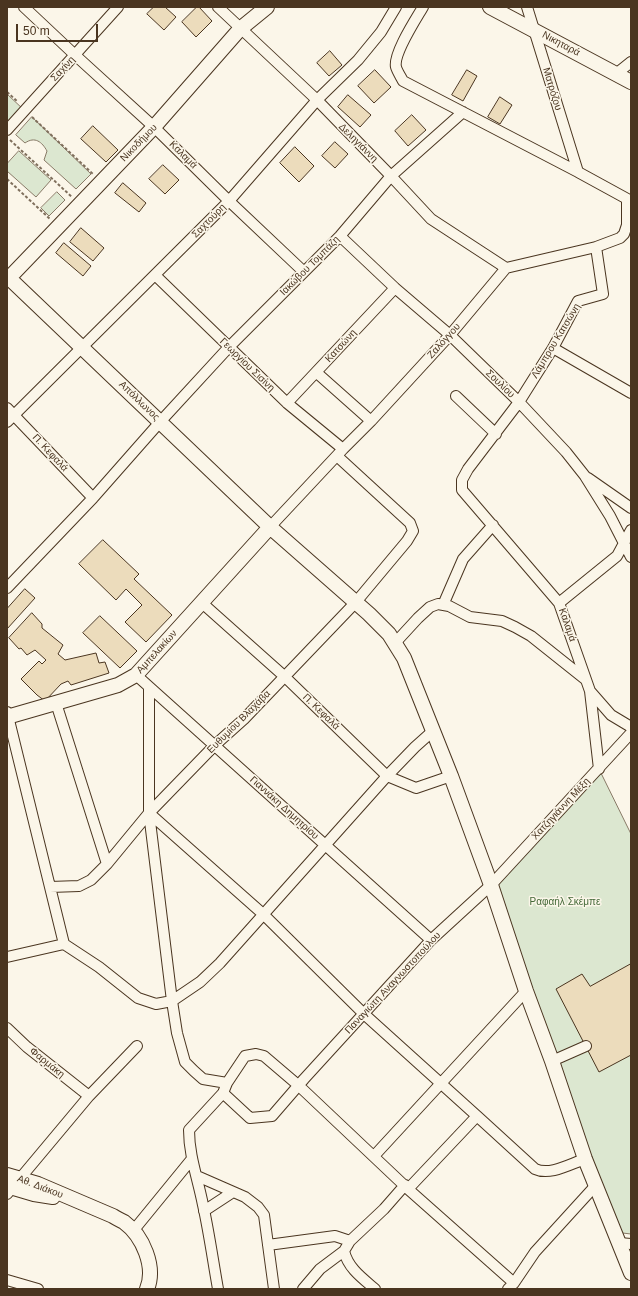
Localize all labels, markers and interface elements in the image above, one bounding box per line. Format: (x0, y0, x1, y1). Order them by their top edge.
scale bar (18, 16, 100, 42)
text: 50 m (23, 24, 50, 38)
street label: Νικηταρά (540, 29, 582, 59)
street label: Σαχίνη (48, 54, 78, 84)
street label: Ματρόζου (540, 66, 564, 112)
street label: Δεληγιάννη (336, 121, 380, 165)
street label: Νικοδήμου (118, 122, 160, 164)
street label: Καλαμά (167, 139, 199, 171)
street label: Σαχτούρη (189, 201, 229, 241)
street label: Ιακώβου Τομπάζη (278, 234, 342, 298)
street label: Λάμπρου Κατσώνη (529, 301, 583, 381)
street label: Ζαλόγγου (425, 321, 463, 361)
street label: Κατσώνη (323, 327, 359, 365)
street label: Γεωργίου Σισίνη (217, 336, 277, 394)
street label: Σουλίου (483, 367, 517, 401)
street label: Απόλλωνος (116, 379, 162, 423)
street label: Π. Κεφαλά (30, 432, 70, 474)
street label: Καλαμά (556, 607, 578, 643)
street label: Αμπελακίων (134, 628, 180, 676)
street label: Ευθυμίου Βλαχάβα (205, 688, 273, 756)
street label: Π. Κεφαλά (300, 691, 342, 733)
street label: Γιαννάκη Δημητρίου (247, 774, 321, 842)
street label: Χατζηγιάννη Μέξη (529, 776, 593, 842)
park label: Ραφαήλ Σκέμπε (530, 896, 600, 908)
street label: Παναγιώτη Αναγνωστοπούλου (343, 930, 443, 1036)
street label: Φαρμάκη (27, 1045, 67, 1081)
street label: Αθ. Διάκου (15, 1173, 65, 1201)

